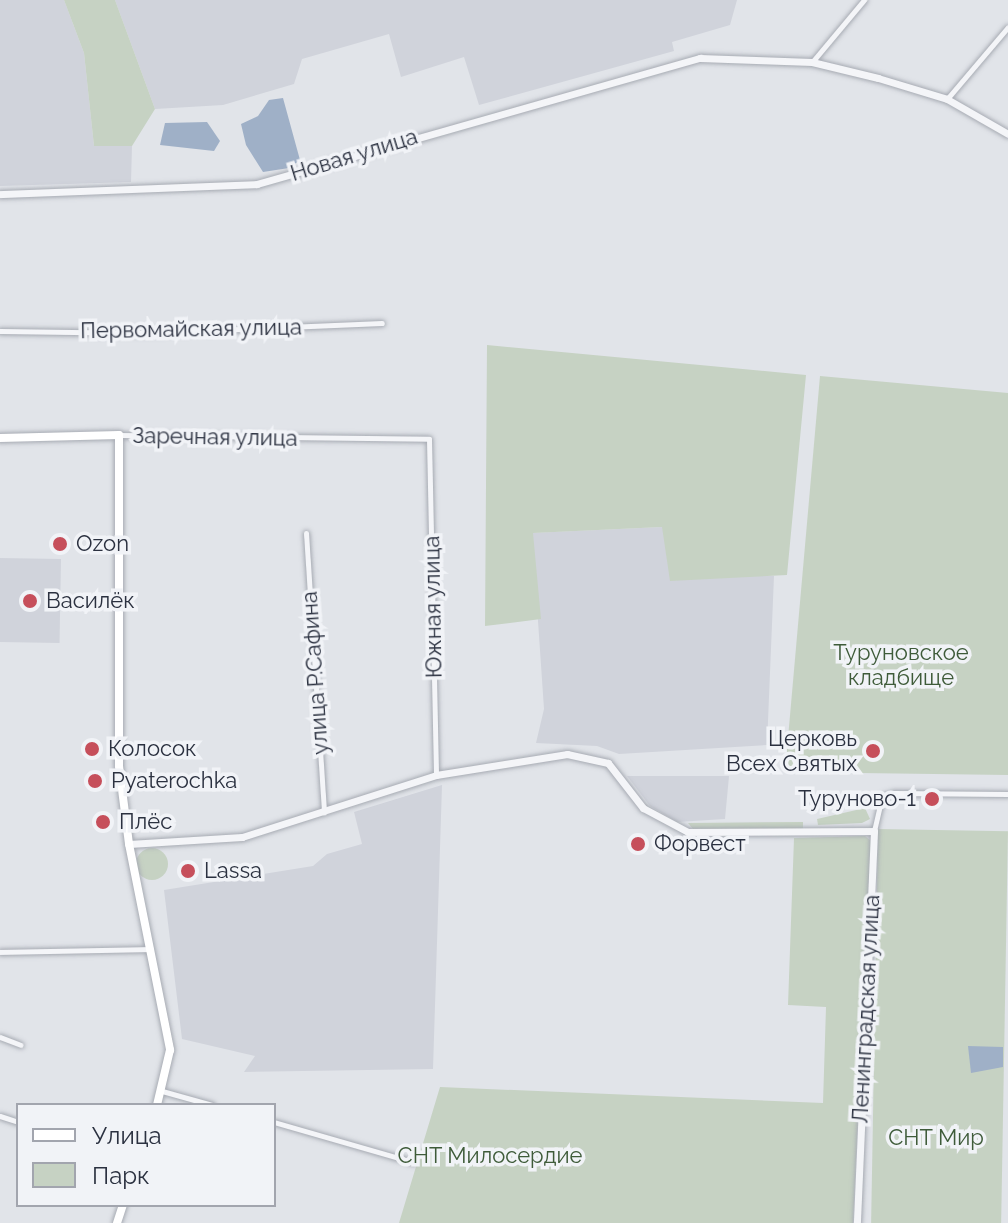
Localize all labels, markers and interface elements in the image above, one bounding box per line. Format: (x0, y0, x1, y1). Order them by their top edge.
street label: Новая улица (287, 123, 421, 187)
street label: Первомайская улица (80, 314, 302, 344)
street label: Заречная улица (132, 422, 298, 452)
place label: Ozon (76, 531, 129, 557)
marker: Ozon (51, 535, 69, 553)
street label: Южная улица (419, 535, 447, 679)
place label: Василёк (46, 588, 135, 614)
street label: улица Р.Сафина (296, 590, 334, 756)
marker: Василёк (21, 592, 39, 610)
park label: Туруновское кладбище (833, 639, 969, 690)
place label: Церковь Всех Святых (726, 725, 857, 776)
place label: Колосок (108, 736, 196, 762)
marker: Колосок (83, 740, 101, 758)
marker: Церковь Всех Святых (864, 742, 882, 760)
place label: Pyaterochka (111, 768, 237, 794)
marker: Pyaterochka (86, 772, 104, 790)
place label: Туруново-1 (798, 786, 916, 812)
marker: Туруново-1 (923, 790, 941, 808)
place label: Плёс (119, 809, 172, 835)
marker: Плёс (94, 813, 112, 831)
place label: Форвест (654, 831, 746, 857)
marker: Форвест (629, 835, 647, 853)
place label: Lassa (204, 858, 262, 884)
marker: Lassa (179, 862, 197, 880)
street label: Ленинградская улица (847, 894, 885, 1124)
legend (16, 1103, 276, 1207)
text: Улица (92, 1121, 162, 1150)
park label: СНТ Мир (888, 1125, 984, 1151)
park label: СНТ Милосердие (397, 1143, 583, 1169)
text: Парк (92, 1161, 150, 1190)

